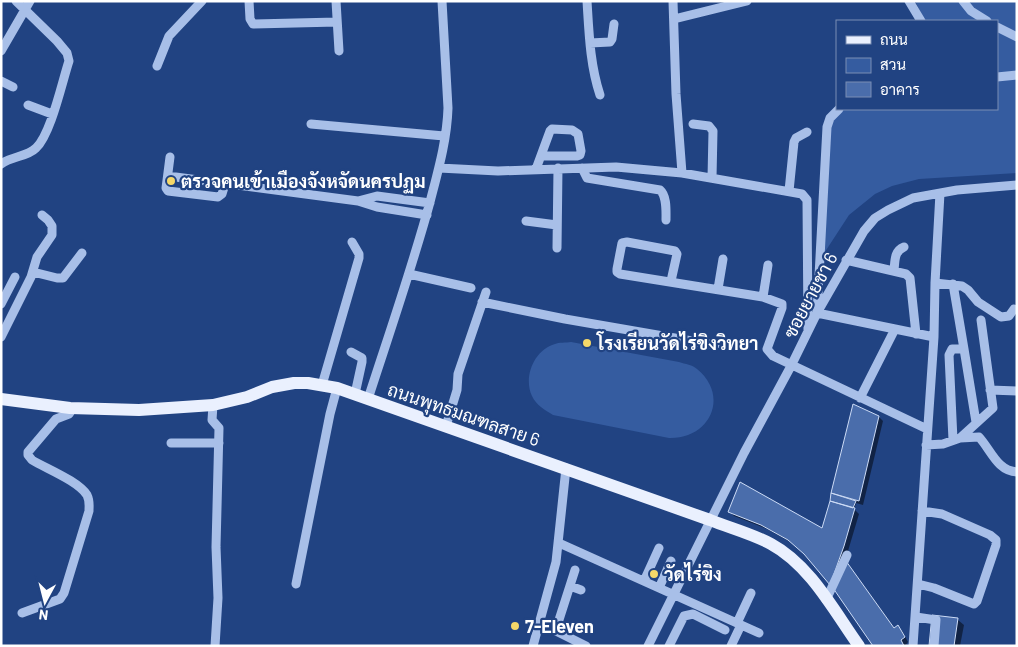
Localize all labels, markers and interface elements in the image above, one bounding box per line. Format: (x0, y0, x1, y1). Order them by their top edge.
legend (836, 20, 998, 110)
text: ถนน (880, 30, 908, 48)
text: สวน (880, 55, 906, 73)
text: อาคาร (880, 80, 920, 98)
place label: ตรวจคนเข้าเมืองจังหจัดนครปฏม (181, 170, 426, 194)
marker: ตรวจคนเข้าเมืองจังหจัดนครปฏม (165, 175, 177, 187)
street label: ซอยยายชา 6 (778, 248, 842, 342)
place label: โรงเรียนวัดไร่ขิงวิทยา (596, 331, 758, 354)
marker: โรงเรียนวัดไร่ขิงวิทยา (581, 337, 593, 349)
street label: ถนนพุทธมณฑลสาย 6 (384, 378, 543, 452)
place label: วัดไร่ขิง (664, 562, 722, 585)
marker: วัดไร่ขิง (648, 568, 660, 580)
north arrow (20, 577, 70, 627)
text: N (38, 606, 49, 624)
place label: 7-Eleven (525, 615, 594, 637)
marker: 7-Eleven (509, 620, 521, 632)

